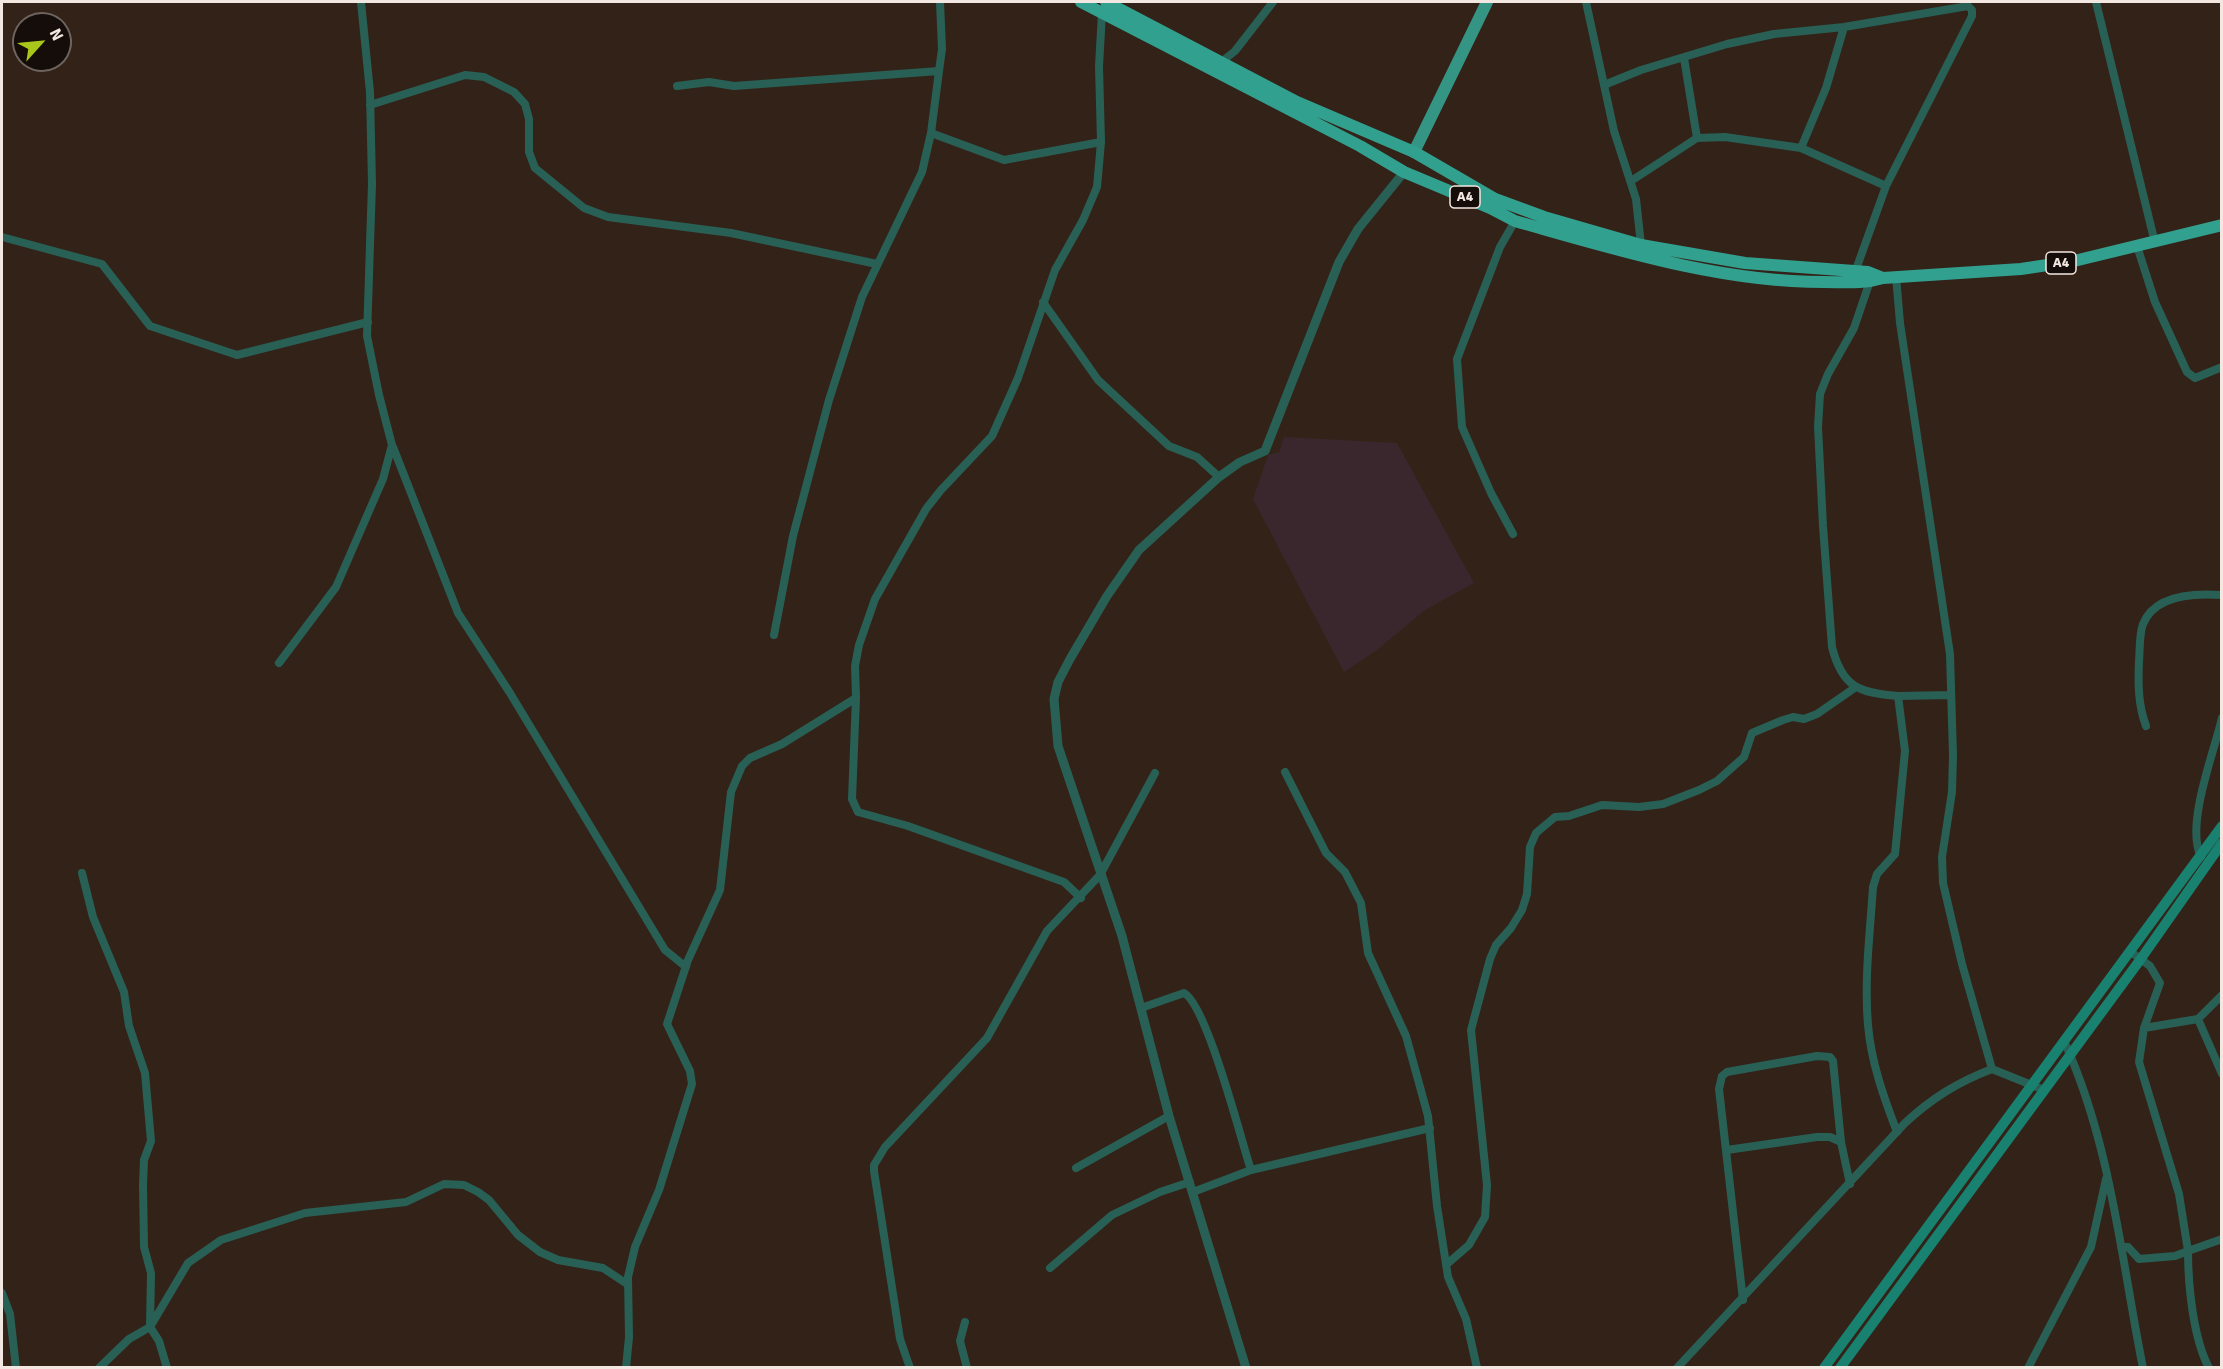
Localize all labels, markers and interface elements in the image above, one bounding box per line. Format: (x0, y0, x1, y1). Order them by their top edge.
north arrow (12, 12, 72, 72)
text: N (45, 25, 68, 44)
road number: A4 (1450, 186, 1480, 208)
road number: A4 (2046, 252, 2076, 274)

